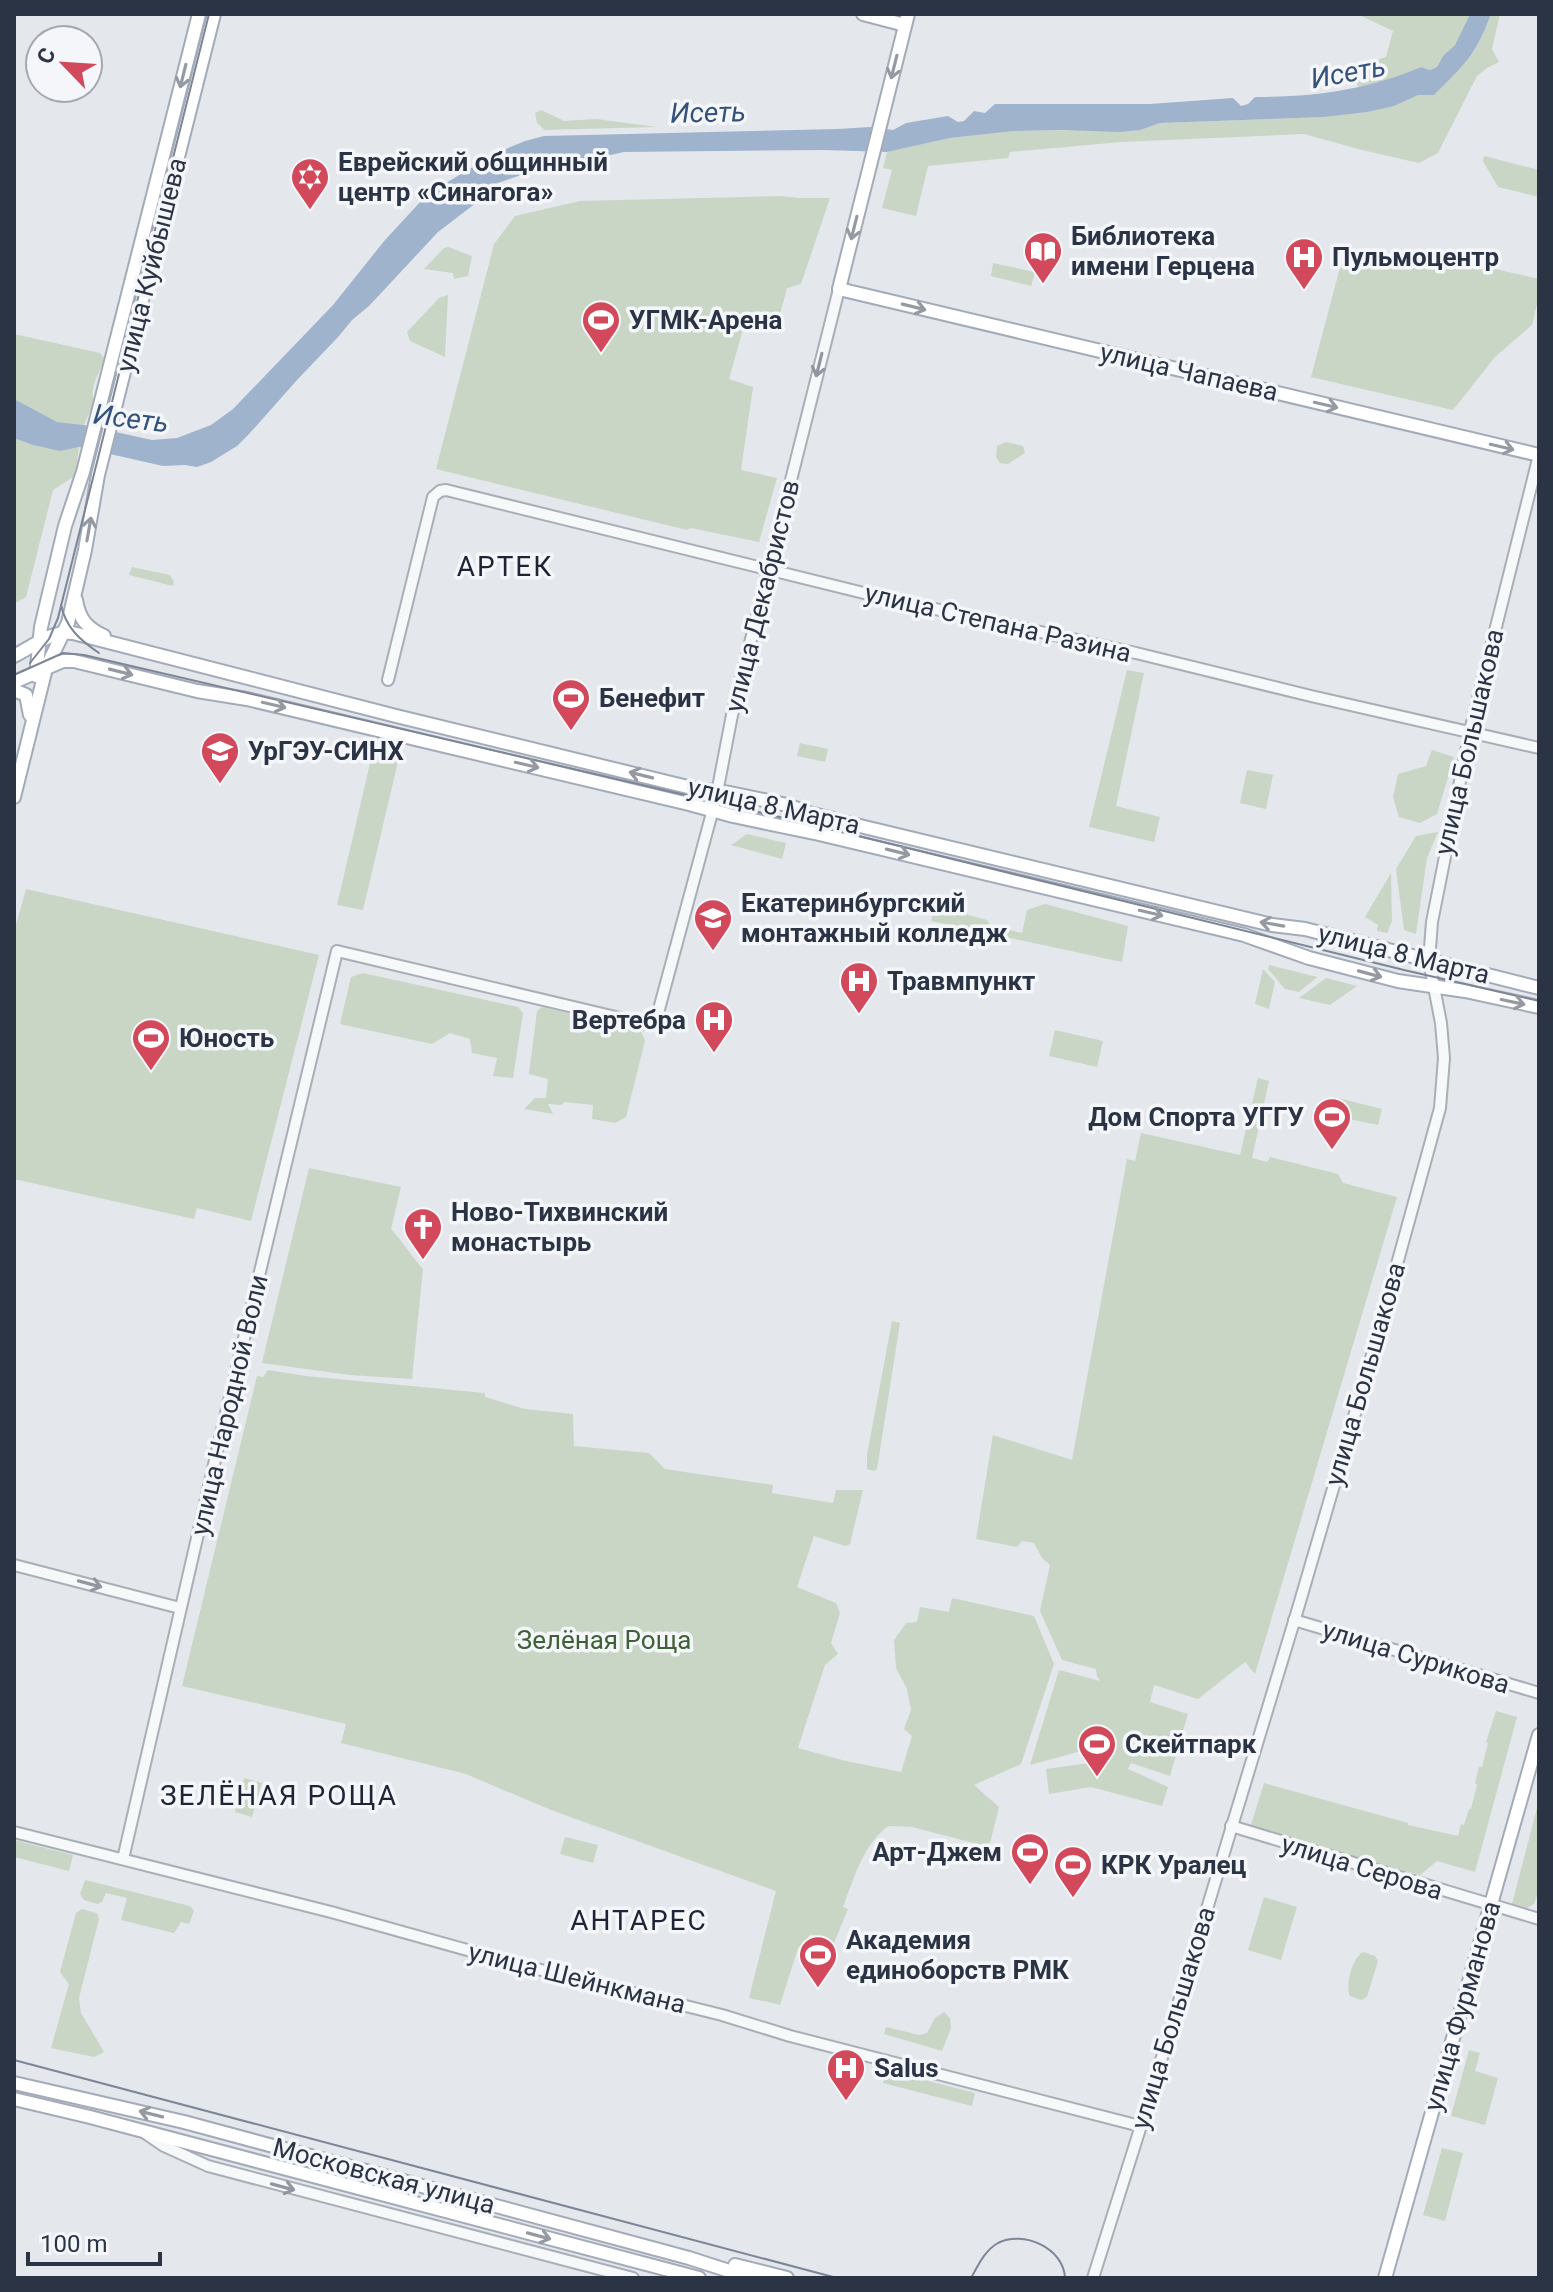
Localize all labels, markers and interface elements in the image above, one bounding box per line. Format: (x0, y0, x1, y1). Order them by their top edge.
north arrow (24, 24, 104, 104)
text: С (32, 44, 61, 68)
water label: Исеть (1308, 50, 1388, 95)
one-way arrow (886, 54, 901, 80)
one-way arrow (174, 62, 189, 88)
water label: Исеть (670, 95, 746, 130)
place label: Еврейский общинный центр «Синагога» (338, 147, 608, 207)
street label: улица Куйбышева (110, 155, 192, 375)
synagogue icon: Еврейский общинный центр «Синагога» (289, 156, 331, 211)
one-way arrow (846, 215, 861, 241)
place label: Библиотека имени Герцена (1071, 221, 1255, 281)
library icon: Библиотека имени Герцена (1022, 230, 1064, 285)
hospital icon: Пульмоцентр (1283, 236, 1325, 291)
place label: Пульмоцентр (1332, 242, 1499, 272)
sports icon: УГМК-Арена (580, 299, 622, 354)
one-way arrow (901, 301, 927, 316)
place label: УГМК-Арена (629, 305, 782, 335)
street label: улица Чапаева (1097, 337, 1281, 407)
one-way arrow (811, 351, 826, 377)
water label: Исеть (91, 398, 170, 439)
one-way arrow (1313, 398, 1339, 413)
one-way arrow (1489, 440, 1515, 455)
street label: улица Декабристов (719, 477, 805, 715)
one-way arrow (82, 517, 97, 542)
district label: АРТЕК (457, 550, 553, 583)
street label: улица Степана Разина (862, 578, 1134, 668)
street label: улица Большакова (1428, 626, 1510, 858)
one-way arrow (108, 666, 134, 681)
sports icon: Бенефит (550, 677, 592, 732)
place label: Бенефит (599, 683, 705, 713)
one-way arrow (260, 698, 286, 713)
school or university icon: УрГЭУ-СИНХ (199, 730, 241, 785)
place label: УрГЭУ-СИНХ (248, 736, 404, 766)
one-way arrow (513, 758, 539, 773)
one-way arrow (629, 767, 655, 782)
street label: улица 8 Марта (685, 772, 863, 840)
one-way arrow (884, 846, 910, 861)
place label: Екатеринбургский монтажный колледж (741, 888, 1008, 948)
school or university icon: Екатеринбургский монтажный колледж (692, 897, 734, 952)
one-way arrow (1137, 906, 1163, 921)
one-way arrow (1260, 916, 1285, 931)
street label: улица 8 Марта (1315, 918, 1493, 990)
hospital icon: Травмпункт (838, 960, 880, 1015)
place label: Травмпункт (887, 966, 1035, 996)
one-way arrow (1357, 967, 1383, 982)
one-way arrow (1500, 995, 1526, 1010)
hospital icon: Вертебра (693, 999, 735, 1054)
place label: Вертебра (572, 1005, 686, 1035)
sports icon: Юность (130, 1017, 172, 1072)
place label: Юность (179, 1023, 274, 1053)
sports icon: Дом Спорта УГГУ (1311, 1096, 1353, 1151)
place label: Дом Спорта УГГУ (1088, 1102, 1305, 1132)
place label: Ново-Тихвинский монастырь (451, 1197, 668, 1257)
church icon: Ново-Тихвинский монастырь (402, 1206, 444, 1261)
street label: улица Большакова (1319, 1259, 1411, 1489)
street label: улица Народной Воли (184, 1272, 274, 1538)
one-way arrow (76, 1577, 102, 1592)
street label: улица Сурикова (1319, 1614, 1513, 1700)
park label: Зелёная Роща (517, 1625, 691, 1655)
sports icon: Скейтпарк (1076, 1723, 1118, 1778)
place label: Скейтпарк (1125, 1729, 1257, 1759)
district label: ЗЕЛЁНАЯ РОЩА (160, 1779, 398, 1812)
street label: улица Серова (1278, 1828, 1446, 1906)
sports icon: Арт-Джем (1009, 1831, 1051, 1886)
place label: Арт-Джем (872, 1837, 1002, 1867)
sports icon: КРК Уралец (1052, 1844, 1094, 1899)
place label: КРК Уралец (1101, 1850, 1246, 1880)
street label: улица Фурманова (1418, 1898, 1506, 2114)
street label: улица Большакова (1125, 1903, 1221, 2133)
district label: АНТАРЕС (570, 1904, 708, 1937)
place label: Академия единоборств РМК (846, 1925, 1069, 1985)
sports icon: Академия единоборств РМК (797, 1934, 839, 1989)
street label: улица Шейнкмана (465, 1937, 689, 2019)
hospital icon: Salus (825, 2047, 867, 2102)
place label: Salus (874, 2053, 939, 2083)
one-way arrow (139, 2106, 165, 2121)
street label: Московская улица (270, 2132, 498, 2220)
one-way arrow (270, 2180, 296, 2195)
scale bar (28, 2216, 160, 2266)
one-way arrow (526, 2229, 552, 2244)
text: 100 m (40, 2230, 107, 2258)

